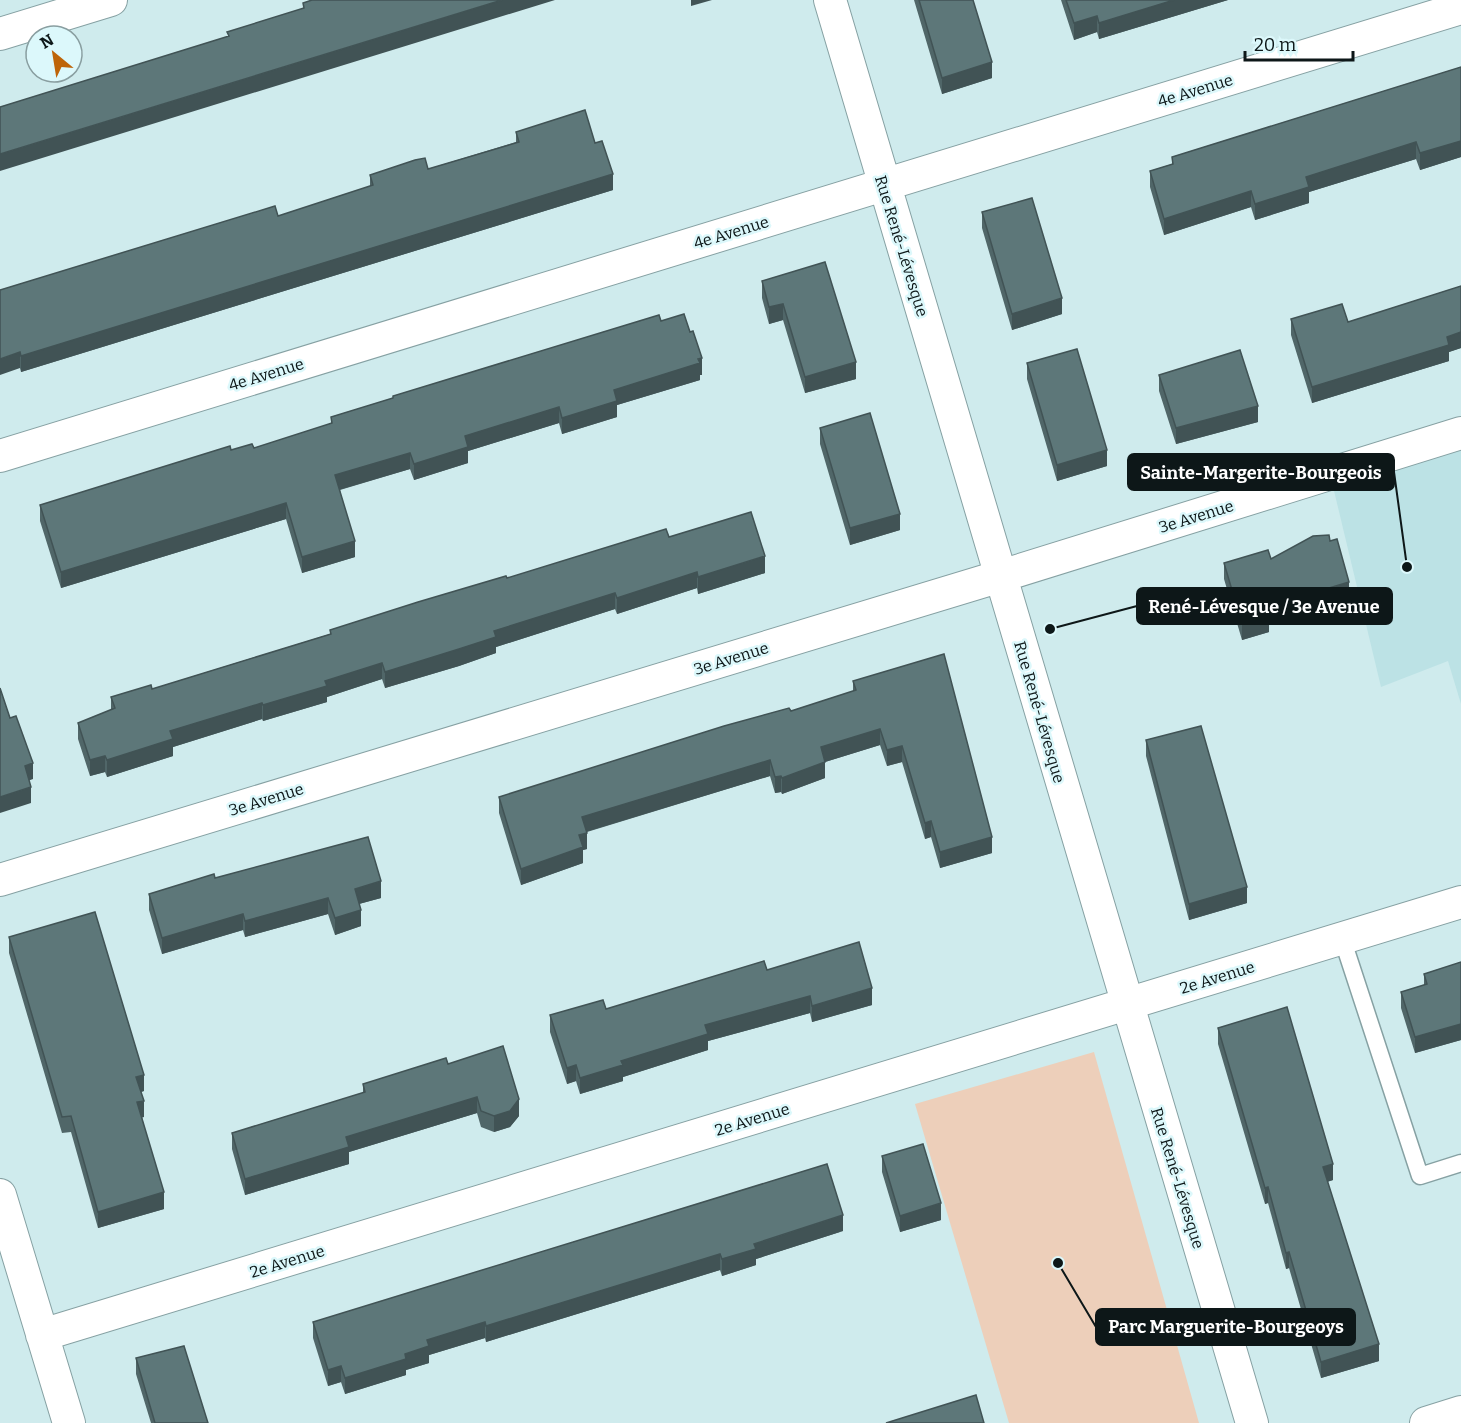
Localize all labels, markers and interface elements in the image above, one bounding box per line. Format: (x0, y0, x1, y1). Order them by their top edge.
north arrow (24, 24, 84, 84)
scale bar (1245, 24, 1353, 62)
text: N (37, 30, 57, 53)
text: 20 m (1254, 34, 1296, 56)
street label: 4e Avenue (1155, 70, 1235, 111)
street label: Rue René-Lévesque (871, 173, 932, 319)
street label: 4e Avenue (691, 212, 771, 253)
street label: 4e Avenue (226, 354, 306, 395)
callout: Sainte-Margerite-Bourgeois (1128, 454, 1394, 490)
text: Sainte-Margerite-Bourgeois (1140, 462, 1382, 484)
street label: 3e Avenue (1156, 496, 1236, 537)
callout: René-Lévesque / 3e Avenue (1137, 588, 1392, 624)
text: René-Lévesque / 3e Avenue (1148, 596, 1380, 618)
street label: 3e Avenue (691, 638, 771, 679)
street label: Rue René-Lévesque (1010, 639, 1069, 785)
street label: 3e Avenue (226, 779, 306, 820)
street label: 2e Avenue (1178, 957, 1257, 998)
street label: 2e Avenue (713, 1099, 792, 1140)
street label: Rue René-Lévesque (1147, 1105, 1208, 1251)
street label: 2e Avenue (248, 1241, 327, 1282)
callout: Parc Marguerite-Bourgeoys (1096, 1309, 1355, 1345)
text: Parc Marguerite-Bourgeoys (1108, 1316, 1344, 1338)

